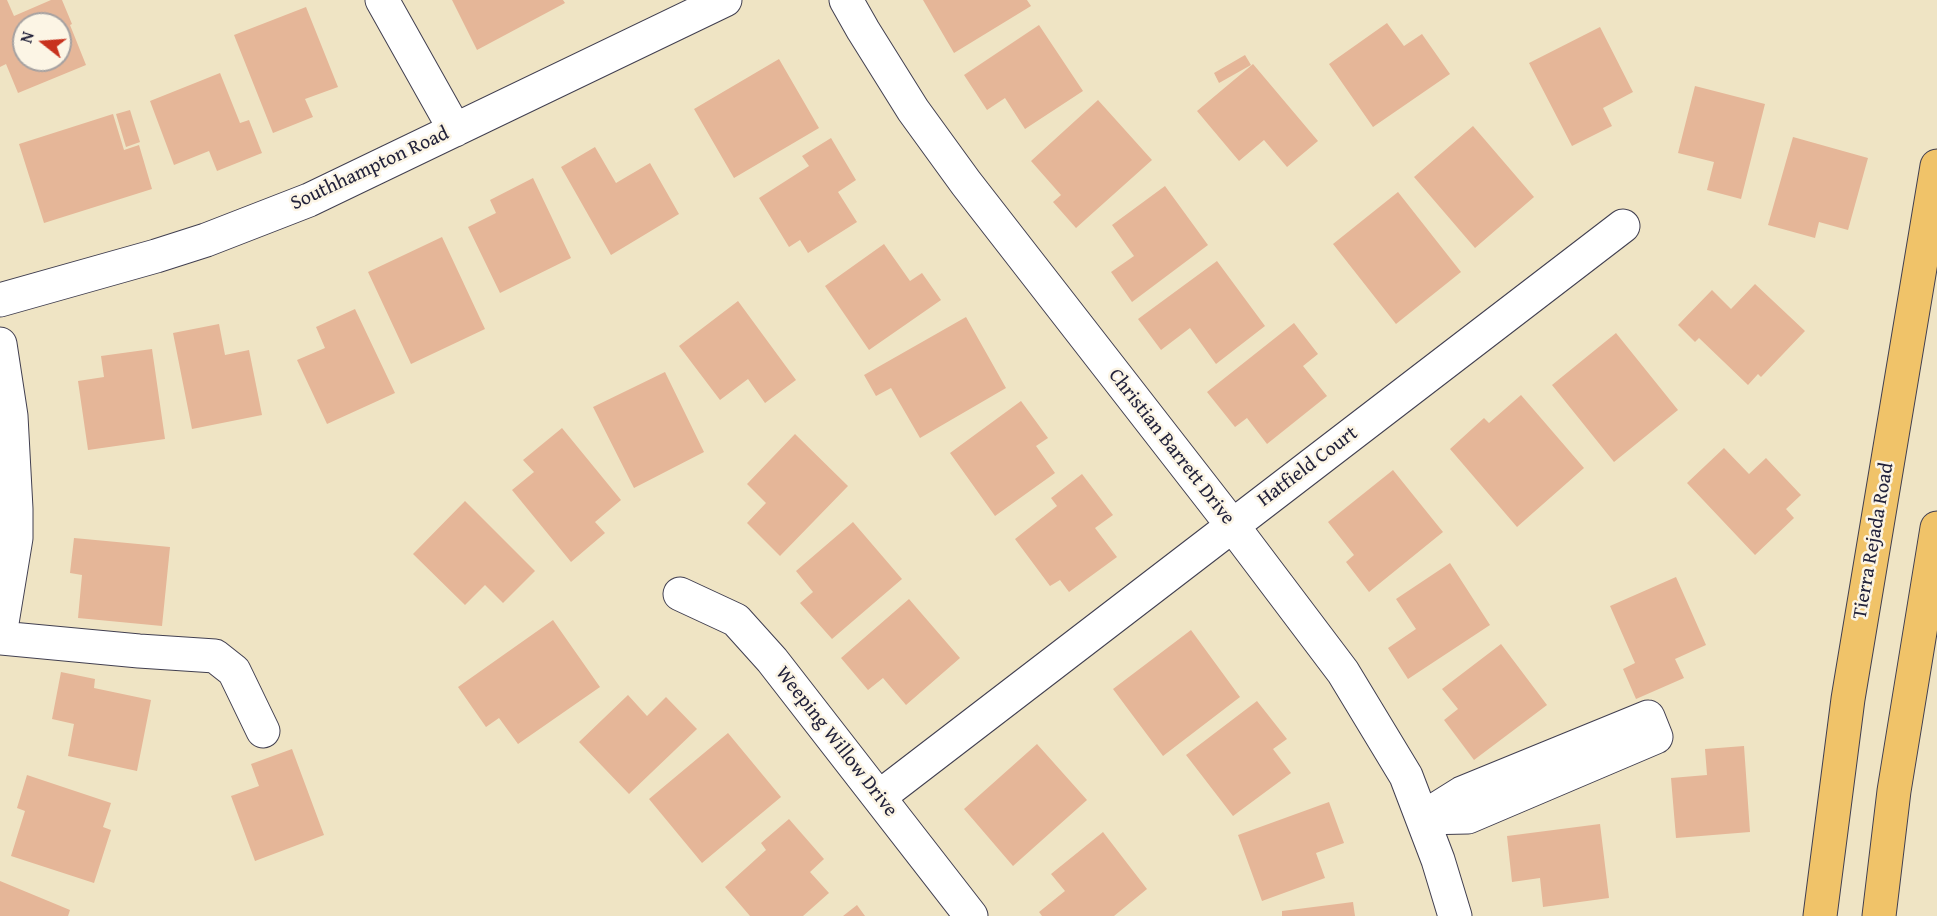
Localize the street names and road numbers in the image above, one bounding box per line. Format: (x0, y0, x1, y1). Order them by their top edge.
street label: Southhampton Road (287, 122, 453, 216)
street label: Christian Barrett Drive (1103, 364, 1239, 530)
street label: Hatfield Court (1253, 422, 1363, 512)
street label: Tierra Rejada Road (1848, 461, 1900, 621)
street label: Weeping Willow Drive (770, 662, 902, 822)

